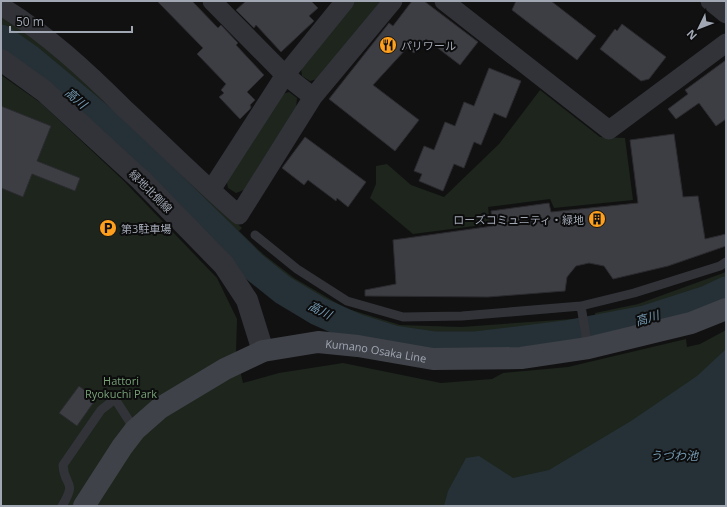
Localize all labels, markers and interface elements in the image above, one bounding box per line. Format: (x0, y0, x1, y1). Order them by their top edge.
scale bar (10, 8, 132, 34)
north arrow (679, 8, 719, 48)
text: 50 m (16, 13, 44, 30)
text: N (683, 27, 700, 44)
restaurant icon: パリワール (378, 35, 398, 55)
place label: パリワール (401, 38, 456, 53)
water label: 高川 (61, 84, 92, 114)
street label: 緑地北側線 (126, 166, 176, 216)
building icon: ローズコミュニティ・緑地 (587, 209, 607, 229)
place label: ローズコミュニティ・緑地 (453, 212, 584, 227)
parking icon: 第3駐車場 (98, 218, 118, 238)
place label: 第3駐車場 (121, 221, 171, 236)
water label: 高川 (305, 297, 336, 324)
water label: 高川 (633, 306, 663, 329)
street label: Kumano Osaka Line (325, 335, 428, 365)
park label: Hattori Ryokuchi Park (85, 373, 157, 401)
water label: うづわ池 (650, 447, 699, 464)

